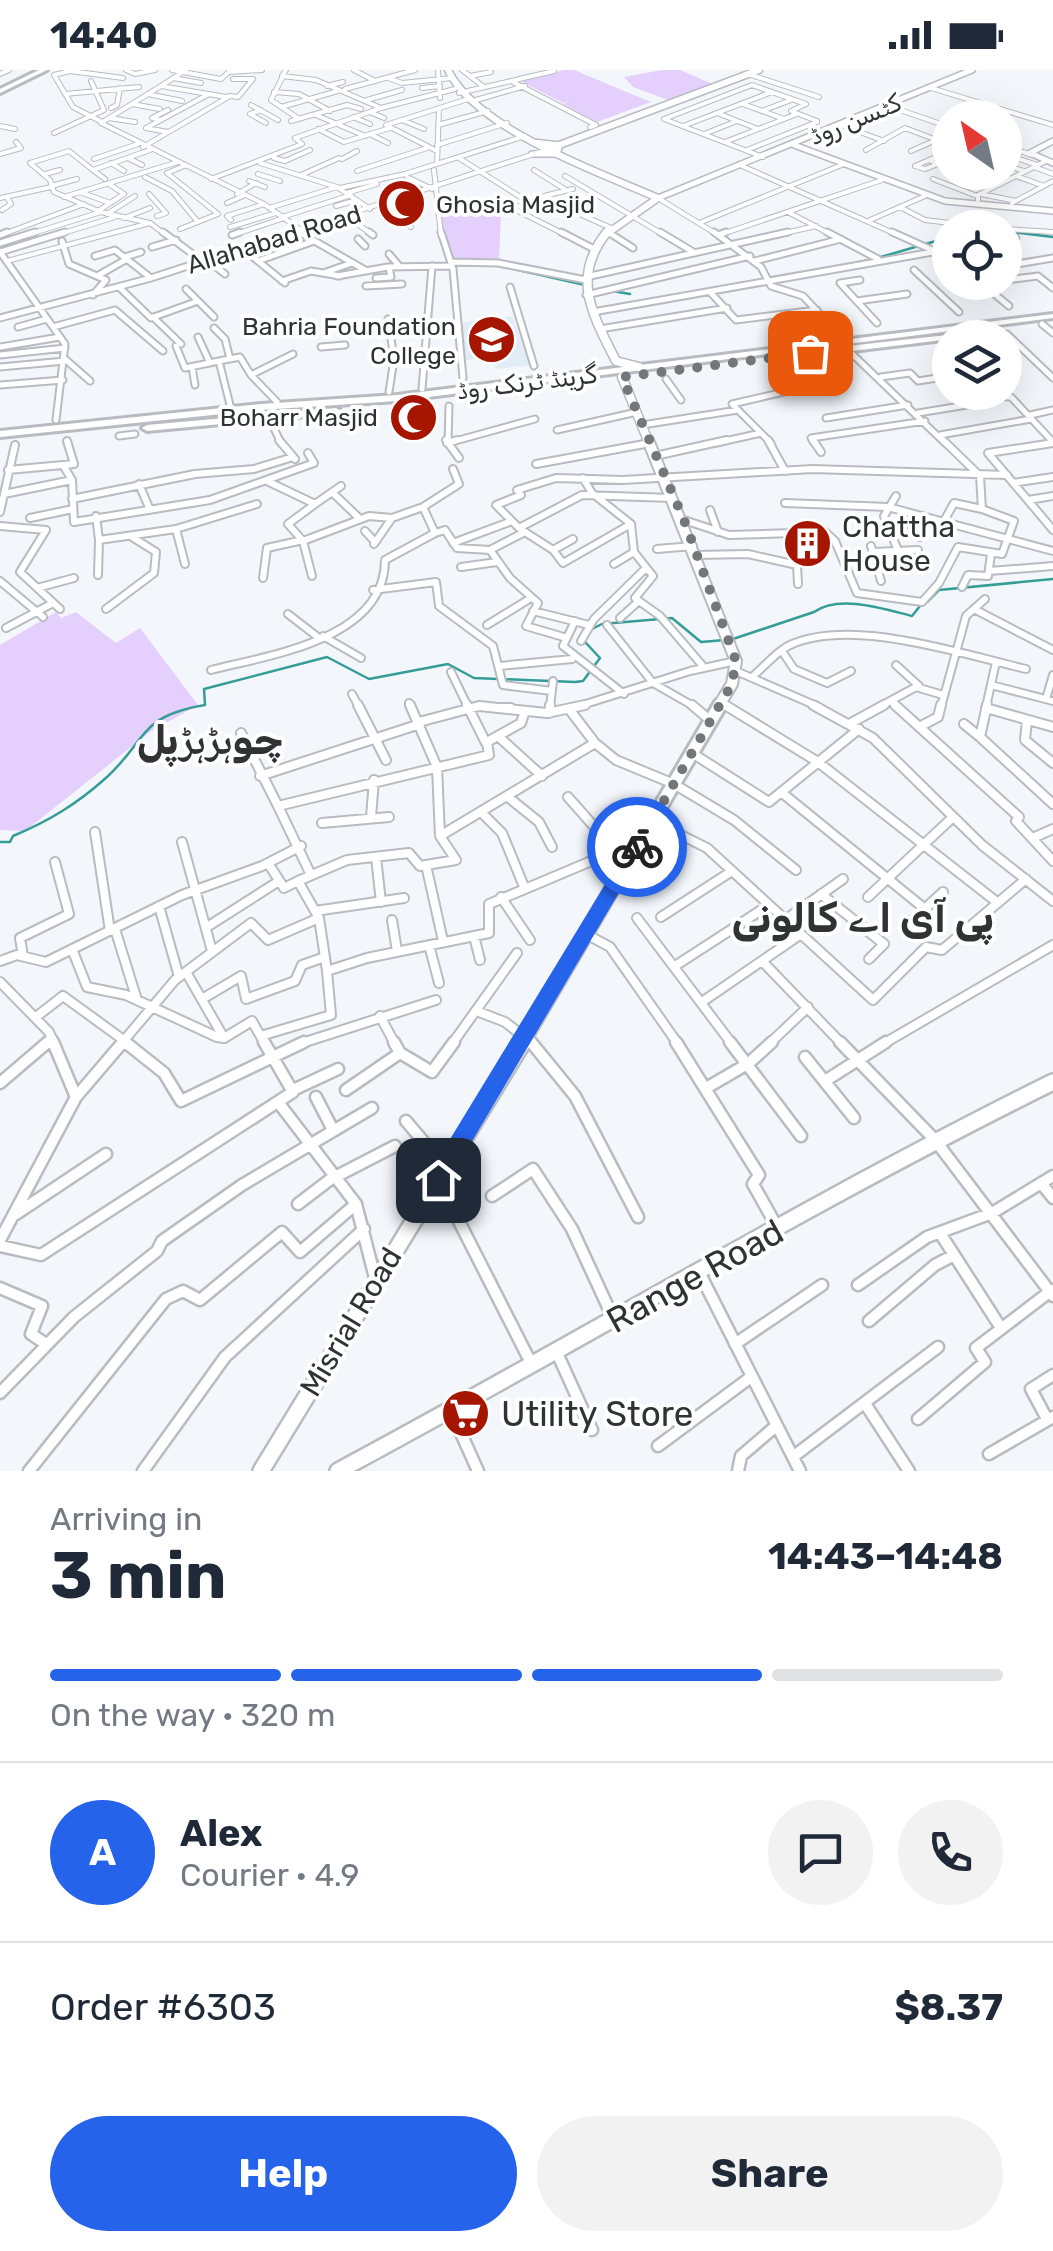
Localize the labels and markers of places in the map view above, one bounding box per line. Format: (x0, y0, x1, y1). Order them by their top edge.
mosque icon: Ghosia Masjid (375, 178, 427, 230)
place label: Ghosia Masjid (436, 190, 595, 219)
pin (768, 311, 853, 396)
place label: Bahria Foundation College (242, 312, 456, 370)
school or university icon: Bahria Foundation College (465, 314, 517, 366)
mosque icon: Boharr Masjid (387, 391, 439, 443)
place label: Boharr Masjid (220, 403, 378, 432)
place label: Chattha House (842, 509, 955, 579)
building icon: Chattha House (781, 518, 833, 570)
pin (396, 1138, 481, 1223)
supermarket icon: Utility Store (440, 1388, 492, 1440)
place label: Utility Store (501, 1393, 693, 1435)

